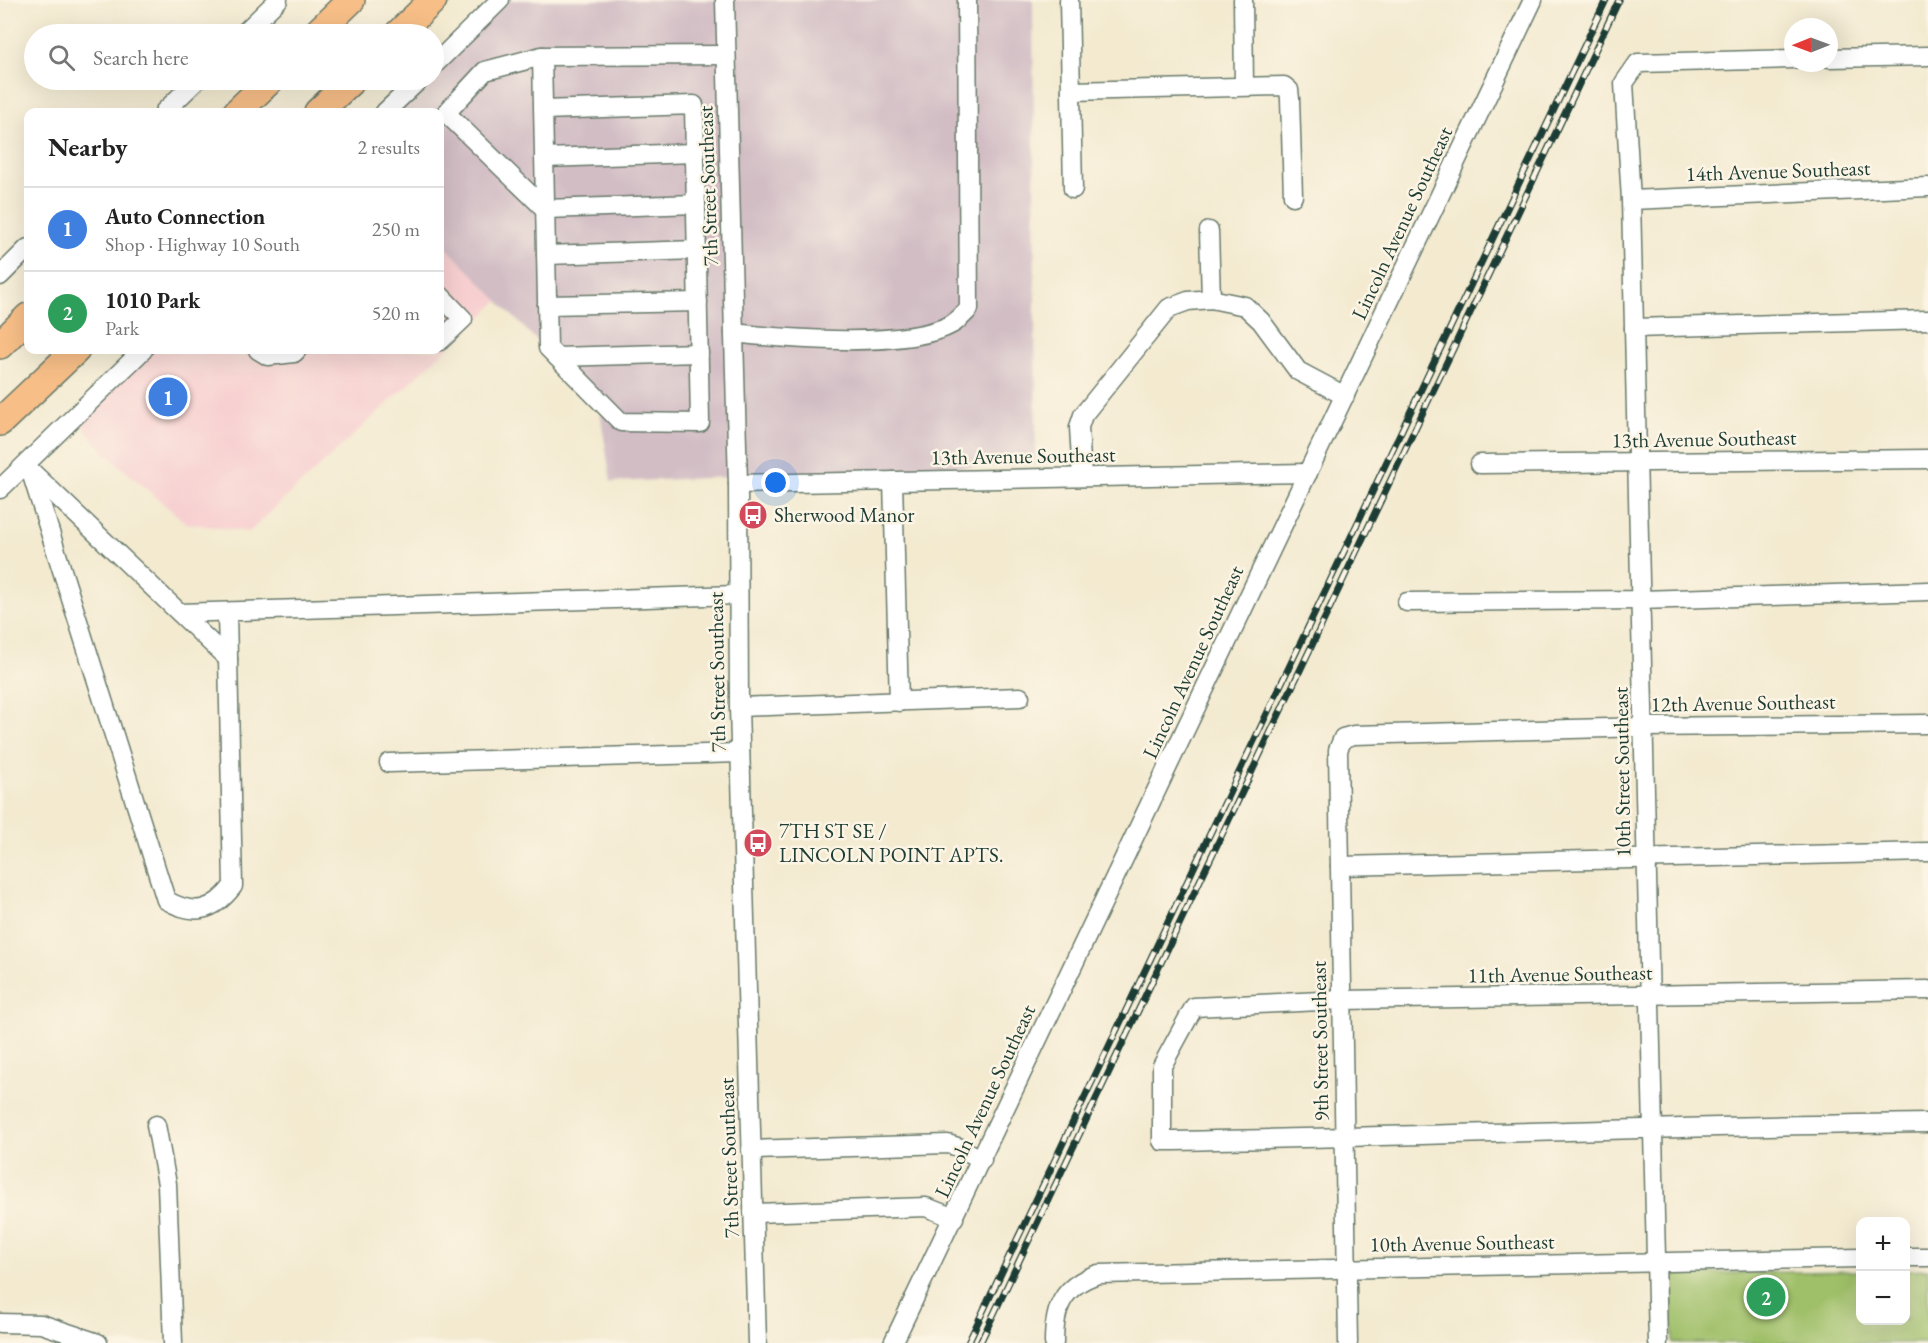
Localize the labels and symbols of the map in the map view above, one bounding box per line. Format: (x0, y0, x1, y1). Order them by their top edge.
north arrow (1784, 18, 1838, 72)
street label: 7th Street Southeast (691, 105, 724, 267)
street label: Lincoln Avenue Southeast (1345, 122, 1458, 324)
street label: 14th Avenue Southeast (1685, 154, 1871, 187)
pin: 1 (148, 374, 188, 420)
street label: 13th Avenue Southeast (1611, 423, 1797, 454)
street label: 13th Avenue Southeast (930, 440, 1116, 471)
your location (761, 468, 790, 497)
bus stop icon: Sherwood Manor (737, 499, 769, 531)
place label: Sherwood Manor (774, 501, 915, 528)
street label: Lincoln Avenue Southeast (1136, 561, 1249, 763)
street label: 7th Street Southeast (702, 591, 731, 753)
street label: 10th Street Southeast (1607, 686, 1636, 858)
street label: 12th Avenue Southeast (1650, 687, 1836, 718)
place label: 7TH ST SE / LINCOLN POINT APTS. (779, 817, 1004, 868)
bus stop icon: 7TH ST SE / LINCOLN POINT APTS. (742, 827, 774, 859)
street label: 11th Avenue Southeast (1467, 958, 1653, 989)
street label: 9th Street Southeast (1305, 960, 1334, 1122)
street label: Lincoln Avenue Southeast (928, 1000, 1041, 1202)
street label: 7th Street Southeast (712, 1077, 745, 1239)
street label: 10th Avenue Southeast (1369, 1227, 1555, 1258)
pin: 2 (1746, 1274, 1786, 1320)

